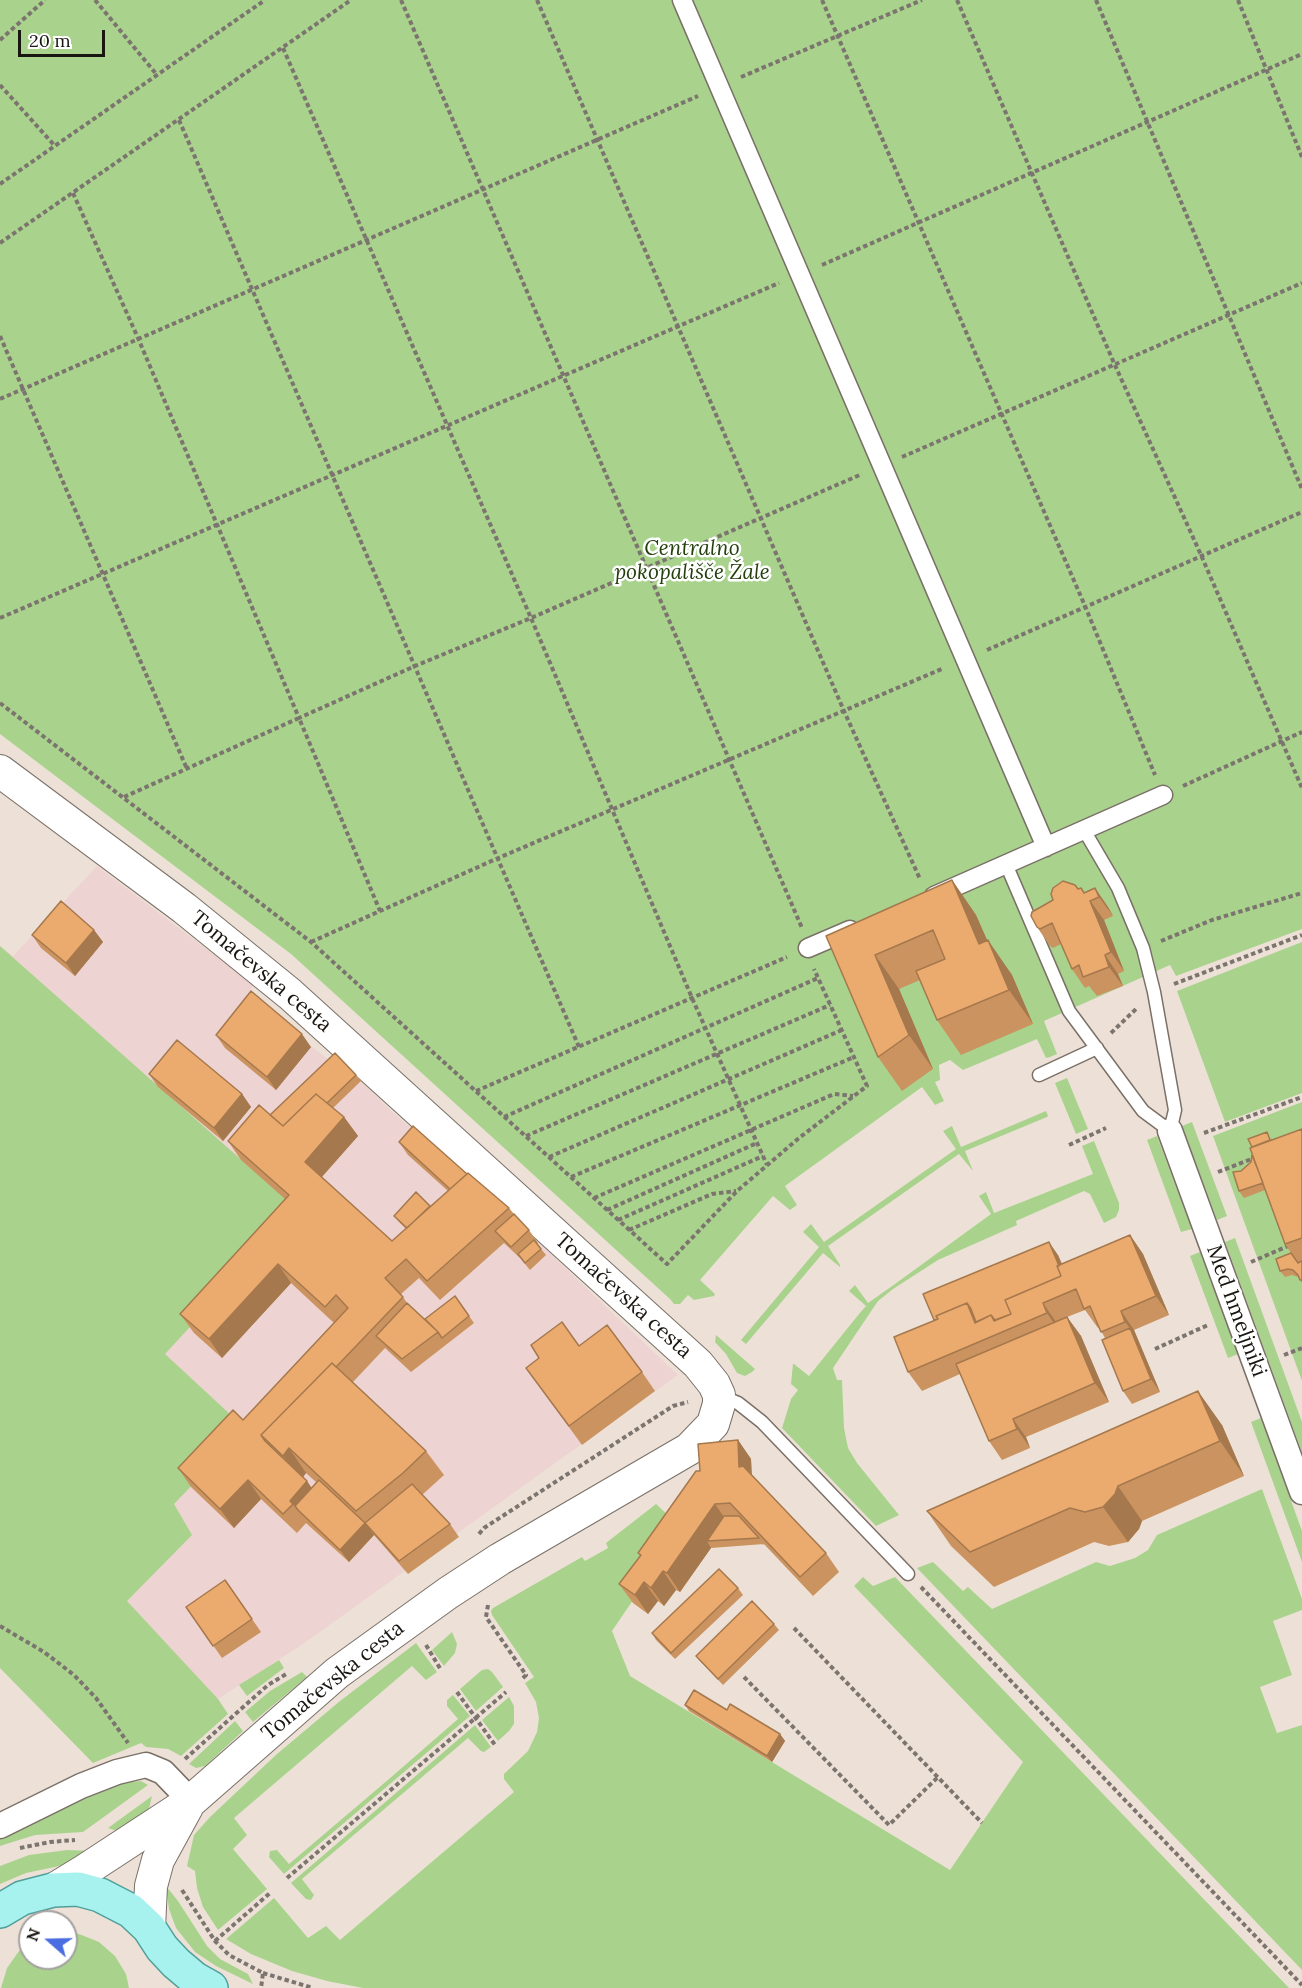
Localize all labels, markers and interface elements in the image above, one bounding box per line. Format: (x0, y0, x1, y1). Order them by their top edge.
scale bar (21, 18, 108, 56)
text: 20 m (29, 29, 71, 52)
park label: Centralno pokopališče Žale (614, 536, 770, 586)
street label: Tomačevska cesta (186, 906, 336, 1038)
street label: Tomačevska cesta (549, 1228, 697, 1364)
street label: Med hmeljniki (1201, 1242, 1271, 1380)
street label: Tomačevska cesta (257, 1616, 409, 1746)
north arrow (18, 1910, 78, 1970)
text: N (21, 1925, 44, 1944)

